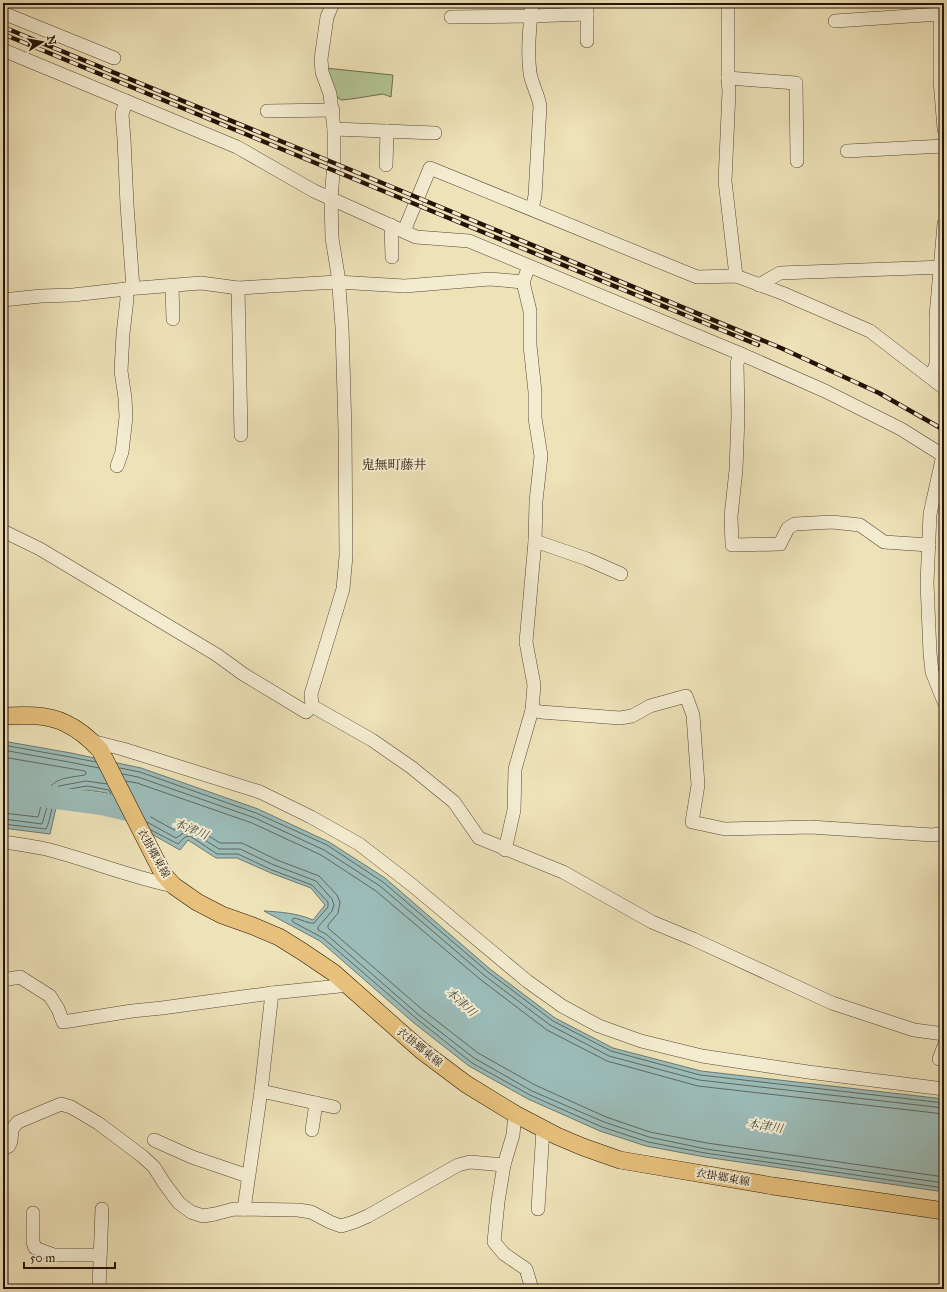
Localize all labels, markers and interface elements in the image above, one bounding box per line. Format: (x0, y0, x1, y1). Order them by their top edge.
north arrow (22, 22, 62, 62)
text: N (44, 34, 59, 47)
district label: 鬼無町藤井 (361, 457, 427, 473)
water label: 本津川 (172, 816, 212, 843)
street label: 衣掛郷東線 (135, 826, 173, 880)
water label: 本津川 (443, 985, 480, 1021)
street label: 衣掛郷東線 (394, 1025, 445, 1070)
water label: 本津川 (746, 1116, 786, 1136)
street label: 衣掛郷東線 (695, 1166, 751, 1189)
scale bar (24, 1244, 115, 1270)
text: 50 m (30, 1251, 55, 1265)

